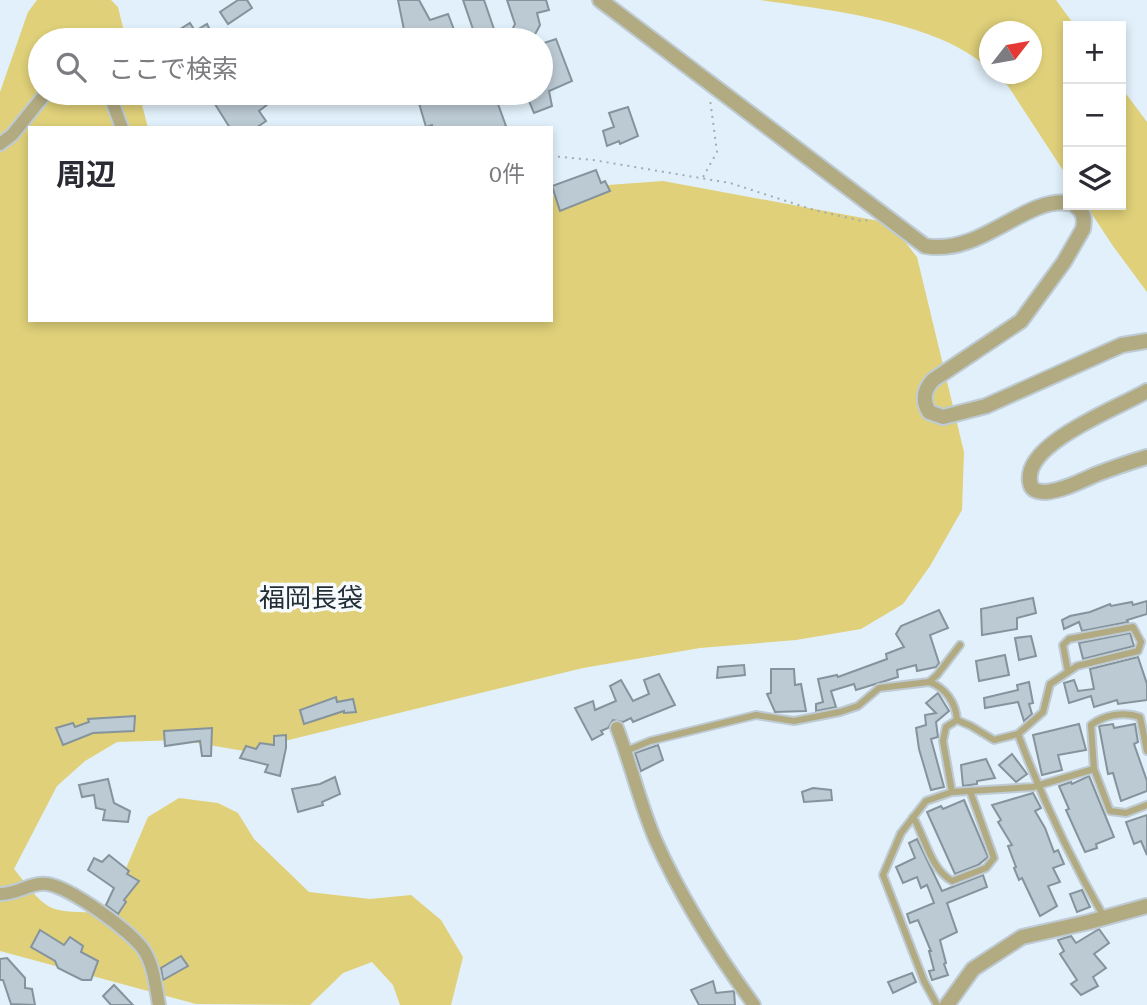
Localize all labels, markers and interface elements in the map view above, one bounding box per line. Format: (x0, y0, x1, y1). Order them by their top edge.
north arrow (979, 21, 1042, 84)
map controls (1063, 21, 1126, 210)
button: + (1063, 21, 1126, 84)
search box (28, 28, 553, 105)
icon: search (52, 48, 90, 86)
text: ここで検索 (108, 54, 238, 84)
button: − (1063, 84, 1126, 147)
button: layers (1063, 147, 1126, 210)
text: 周辺 (56, 157, 116, 192)
text: 0件 (489, 161, 525, 188)
district label: 福岡長袋 (259, 583, 363, 613)

